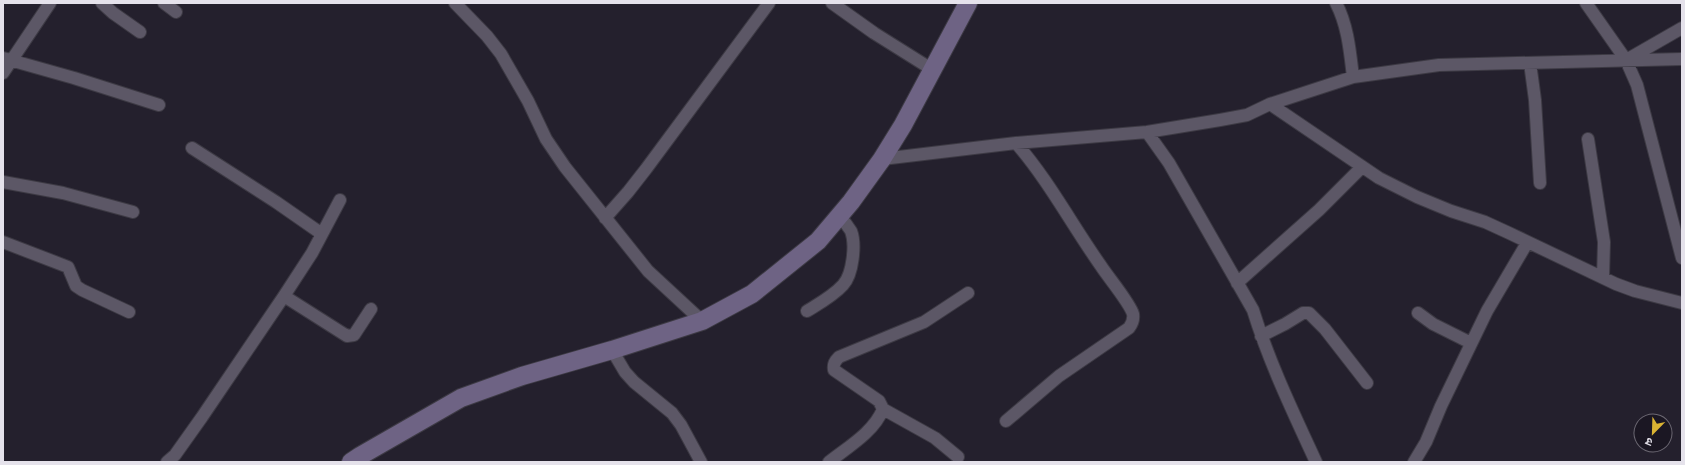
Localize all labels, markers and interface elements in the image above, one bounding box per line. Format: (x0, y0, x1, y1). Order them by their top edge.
north arrow (1633, 413, 1673, 453)
text: उ (1643, 434, 1655, 450)

